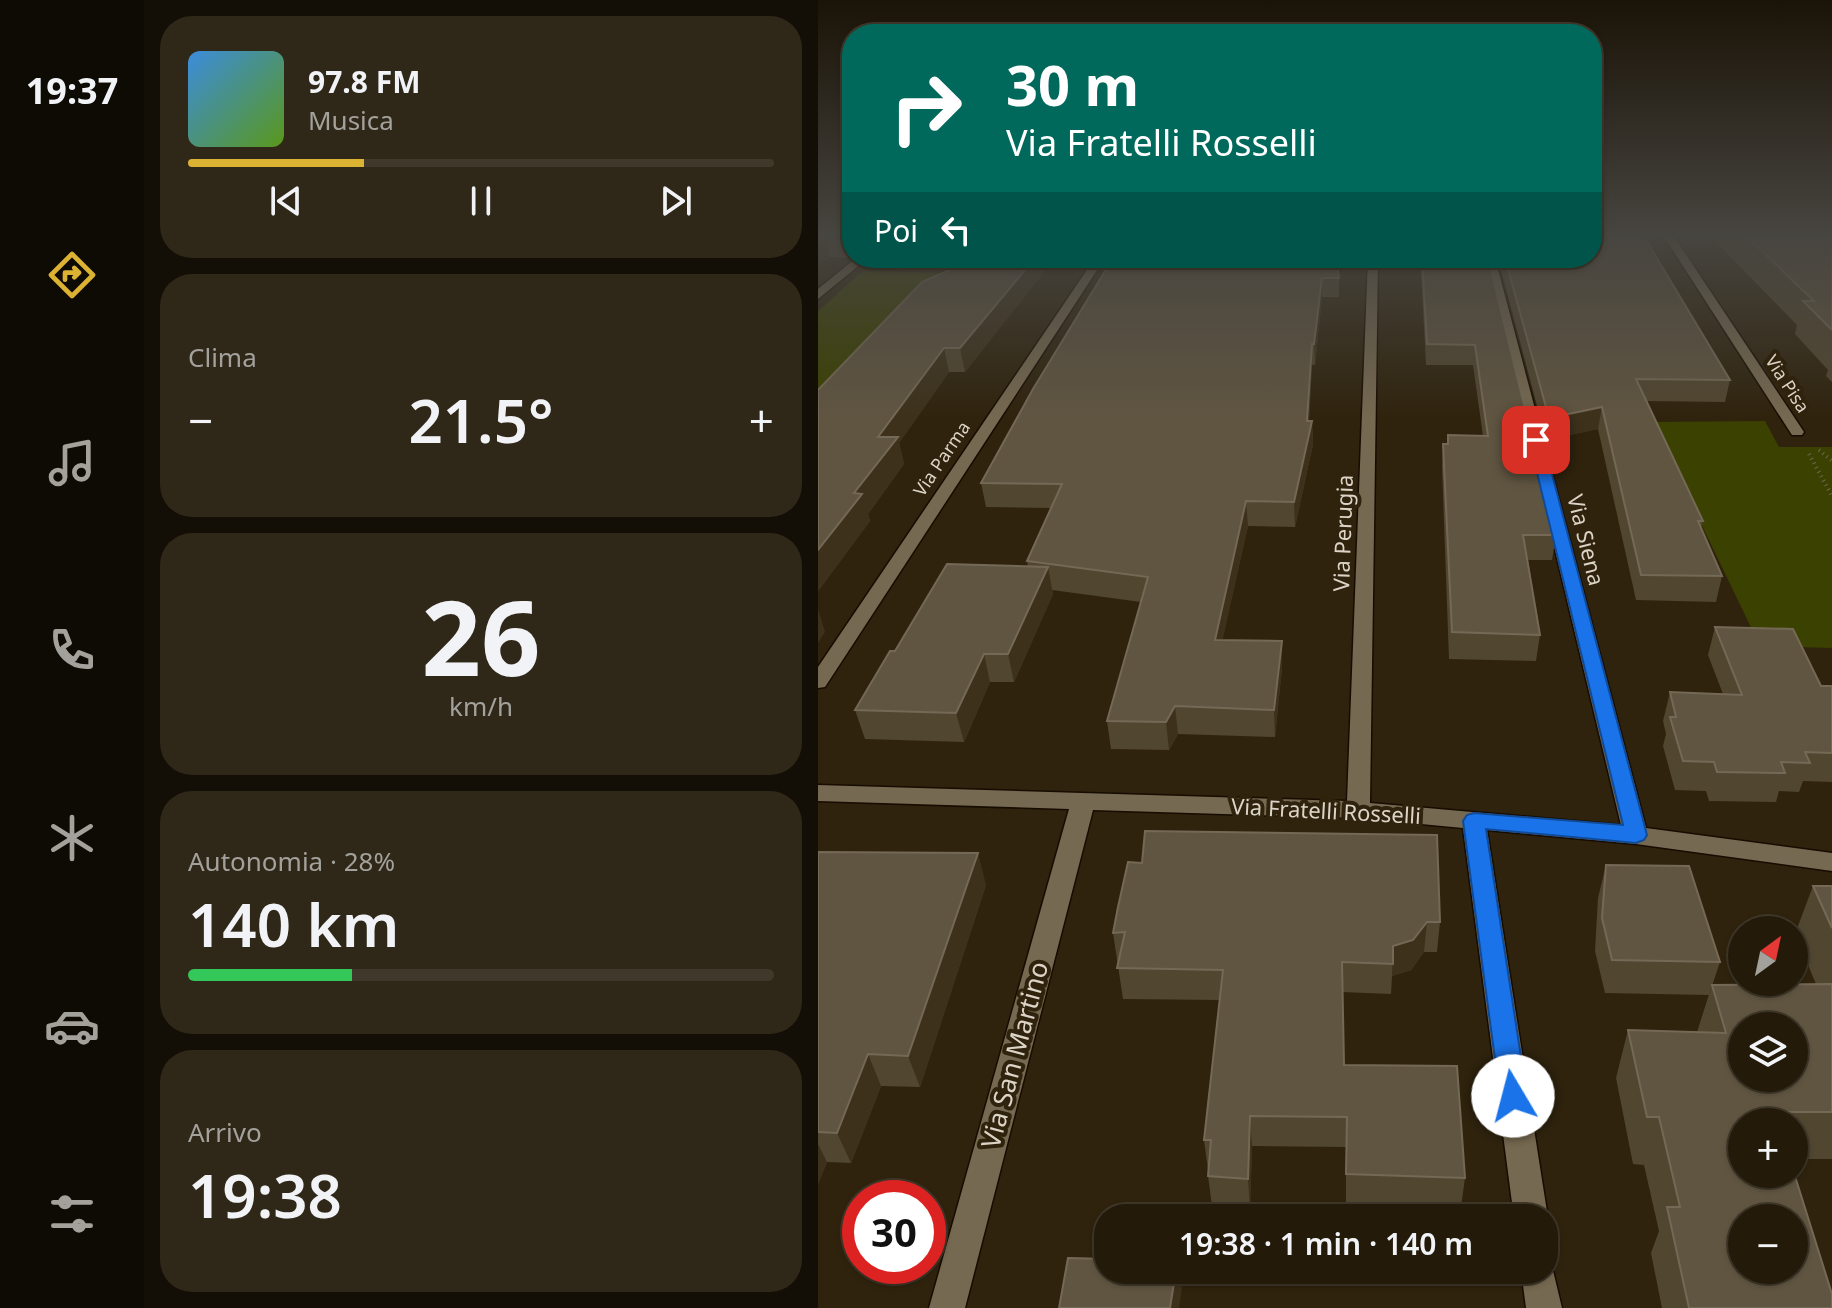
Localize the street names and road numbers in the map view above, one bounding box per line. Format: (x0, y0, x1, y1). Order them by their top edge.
street label: Via Pisa (1760, 350, 1815, 417)
street label: Via Parma (907, 416, 975, 501)
street label: Via Perugia (1325, 474, 1359, 592)
street label: Via Siena (1561, 491, 1613, 589)
street label: Via Fratelli Rosselli (1230, 790, 1422, 830)
street label: Via San Martino (972, 957, 1056, 1152)

